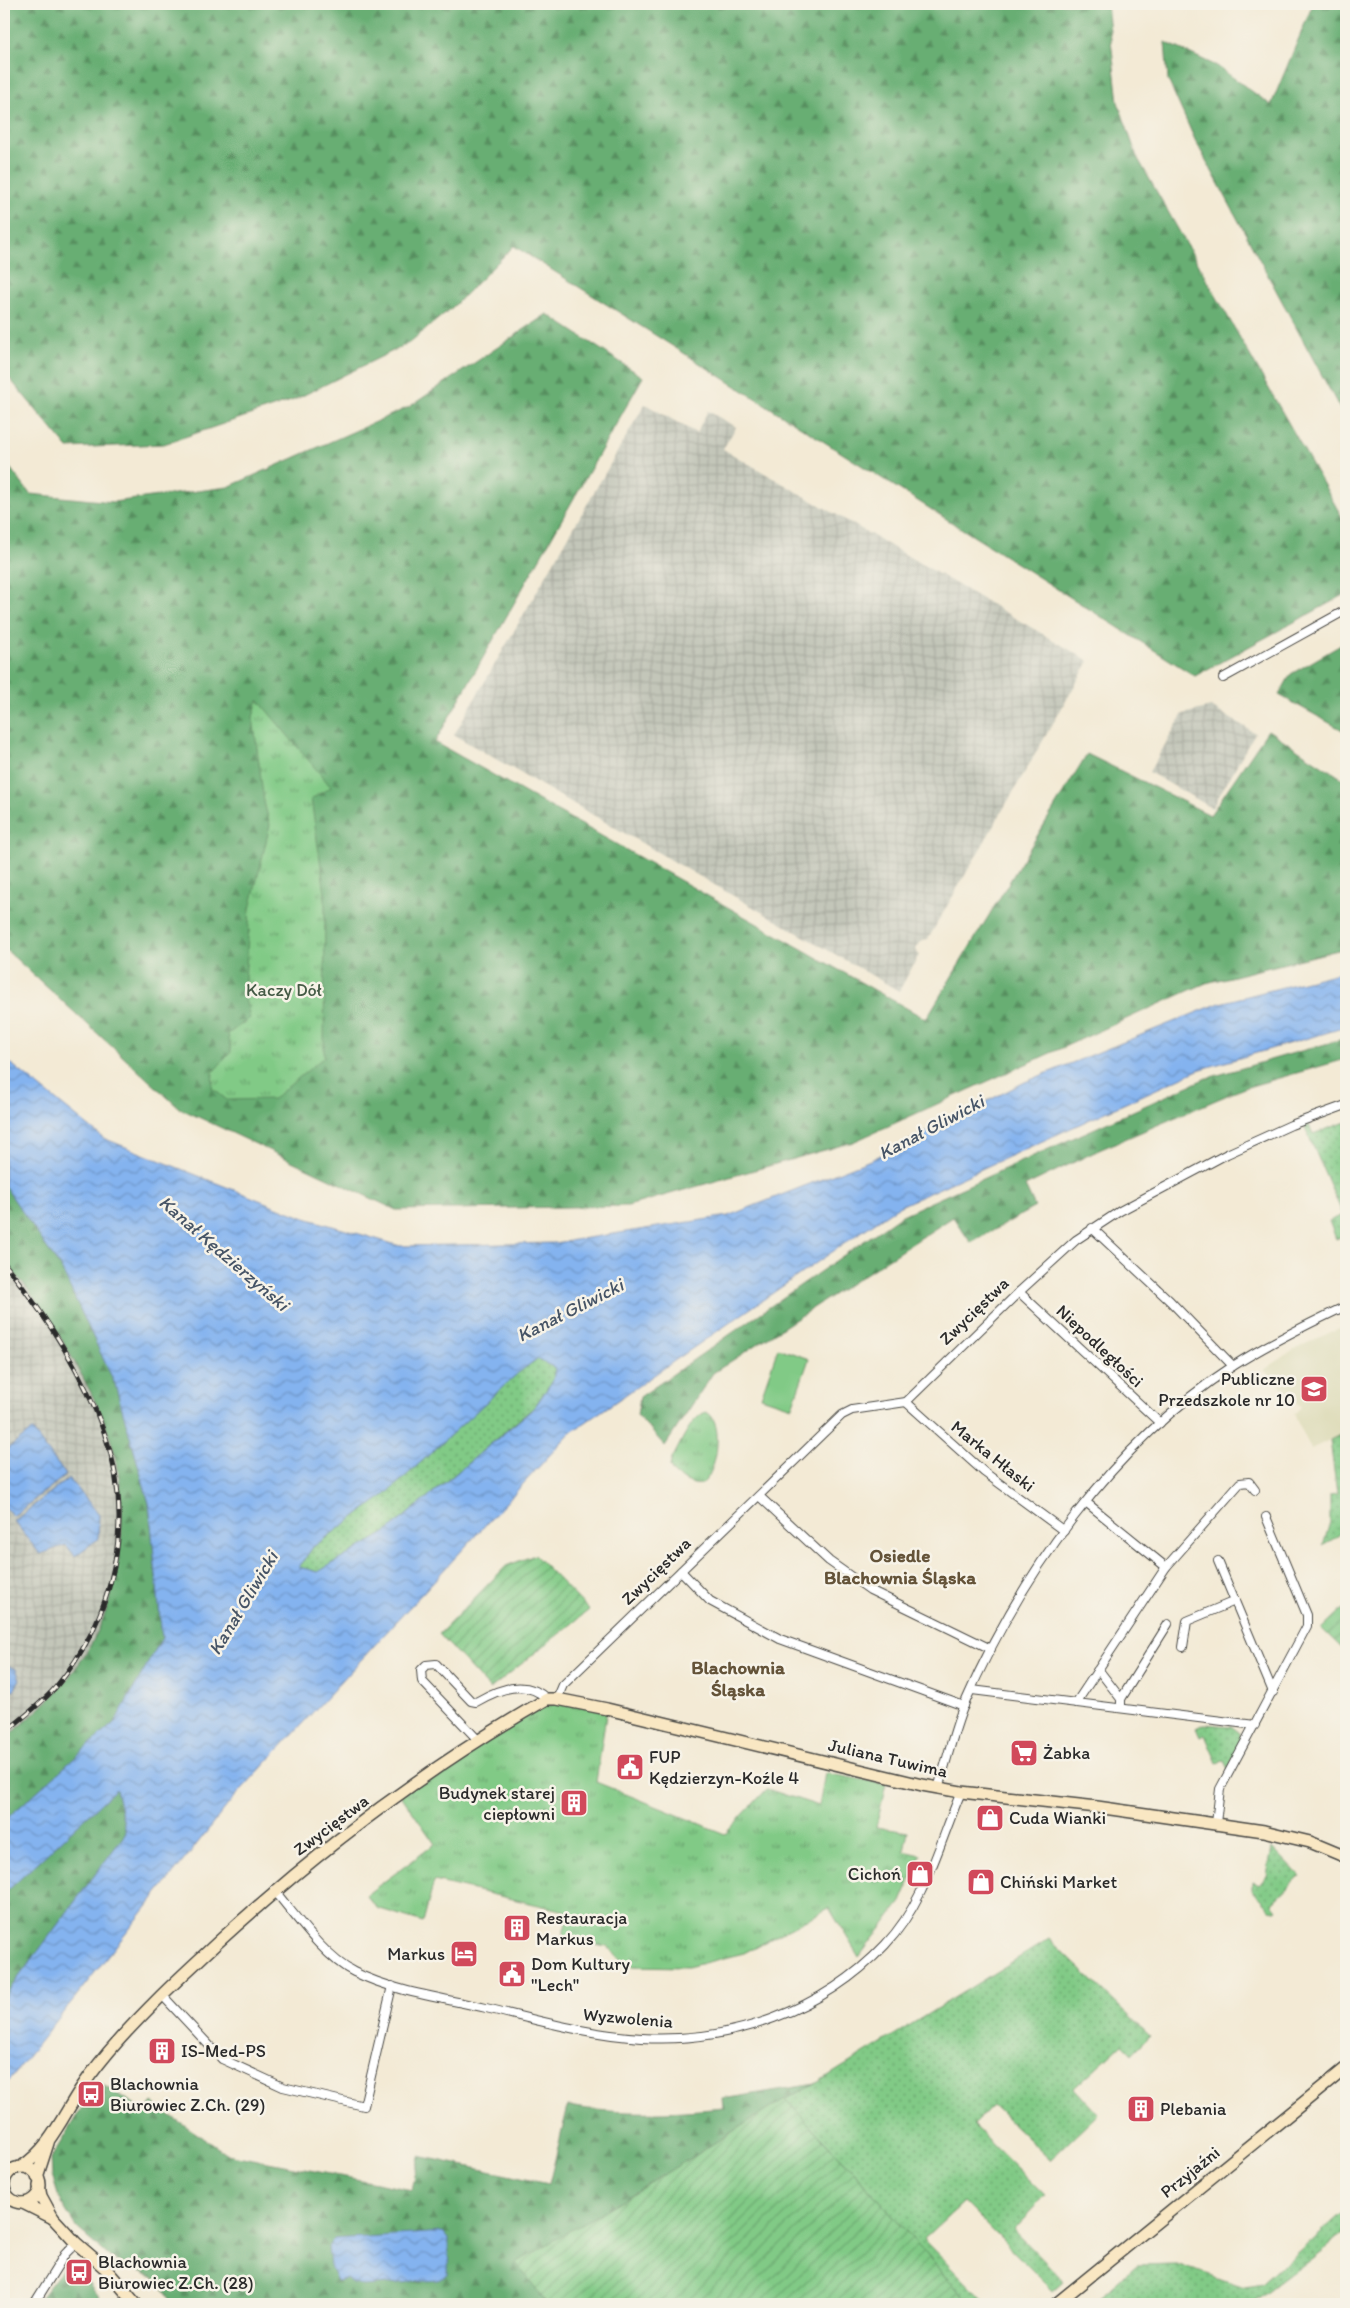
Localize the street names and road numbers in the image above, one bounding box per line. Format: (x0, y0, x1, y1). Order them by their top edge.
street label: Zwycięstwa (935, 1272, 1014, 1350)
street label: Niepodległości (1052, 1300, 1148, 1392)
street label: Marka Hłaski (947, 1415, 1039, 1497)
street label: Zwycięstwa (617, 1532, 696, 1610)
street label: Juliana Tuwima (826, 1734, 950, 1783)
street label: Zwycięstwa (289, 1790, 373, 1860)
street label: Wyzwolenia (582, 2003, 675, 2033)
street label: Przyjaźni (1156, 2141, 1224, 2203)

